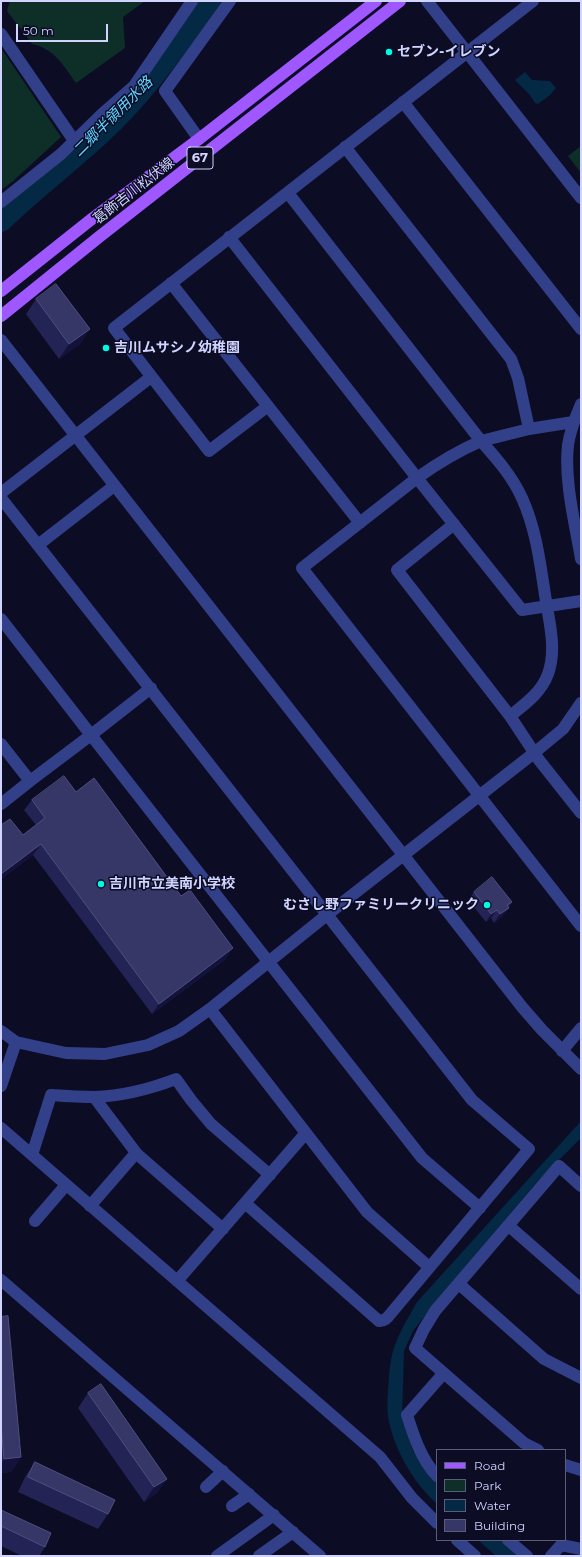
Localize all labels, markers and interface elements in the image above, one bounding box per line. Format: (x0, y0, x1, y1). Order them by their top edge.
scale bar (18, 16, 110, 42)
text: 50 m (23, 23, 54, 38)
place label: セブン-イレブン (397, 44, 500, 60)
marker: セブン-イレブン (384, 47, 394, 57)
water label: 二郷半領用水路 (70, 74, 156, 160)
road number: 67 (187, 147, 213, 169)
street label: 葛飾吉川松伏線 (90, 154, 178, 228)
place label: 吉川ムサシノ幼稚園 (114, 340, 240, 356)
marker: 吉川ムサシノ幼稚園 (101, 343, 111, 353)
place label: 吉川市立美南小学校 (109, 876, 235, 892)
marker: 吉川市立美南小学校 (96, 879, 106, 889)
place label: むさし野ファミリークリニック (283, 897, 479, 913)
marker: むさし野ファミリークリニック (482, 900, 492, 910)
legend (436, 1449, 566, 1541)
text: Road (474, 1458, 505, 1473)
text: Park (474, 1478, 501, 1493)
text: Water (474, 1498, 510, 1513)
text: Building (474, 1518, 525, 1533)

